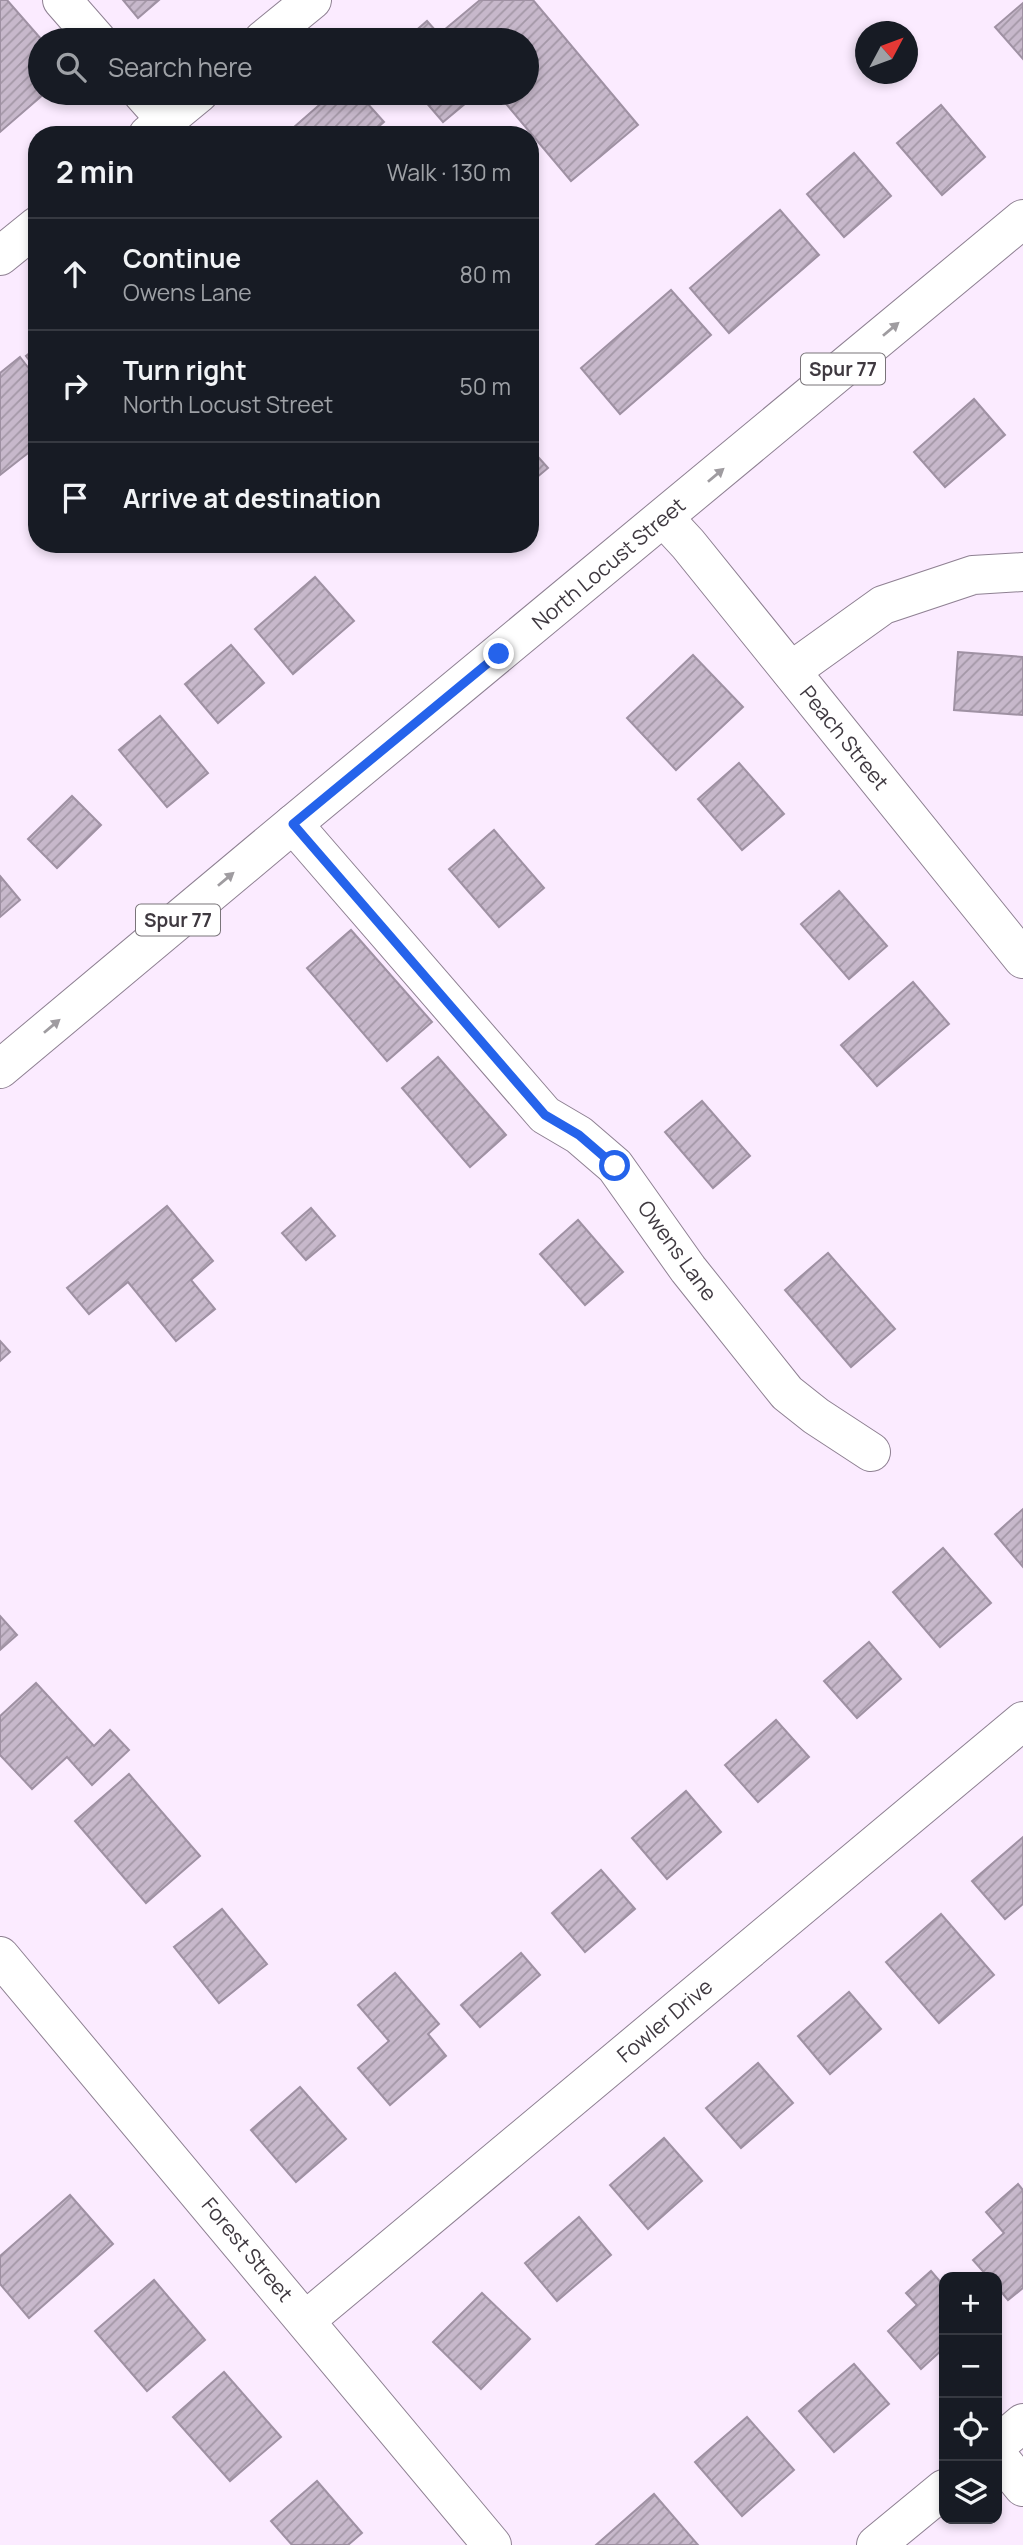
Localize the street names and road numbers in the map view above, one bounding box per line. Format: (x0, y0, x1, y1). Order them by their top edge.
road number: Spur 77 (801, 354, 885, 384)
street label: North Locust Street (526, 491, 691, 636)
street label: Peach Street (794, 679, 895, 795)
road number: Spur 77 (136, 904, 220, 936)
street label: Owens Lane (632, 1195, 724, 1306)
street label: Fowler Drive (611, 1972, 718, 2068)
street label: Forest Street (196, 2191, 300, 2307)

